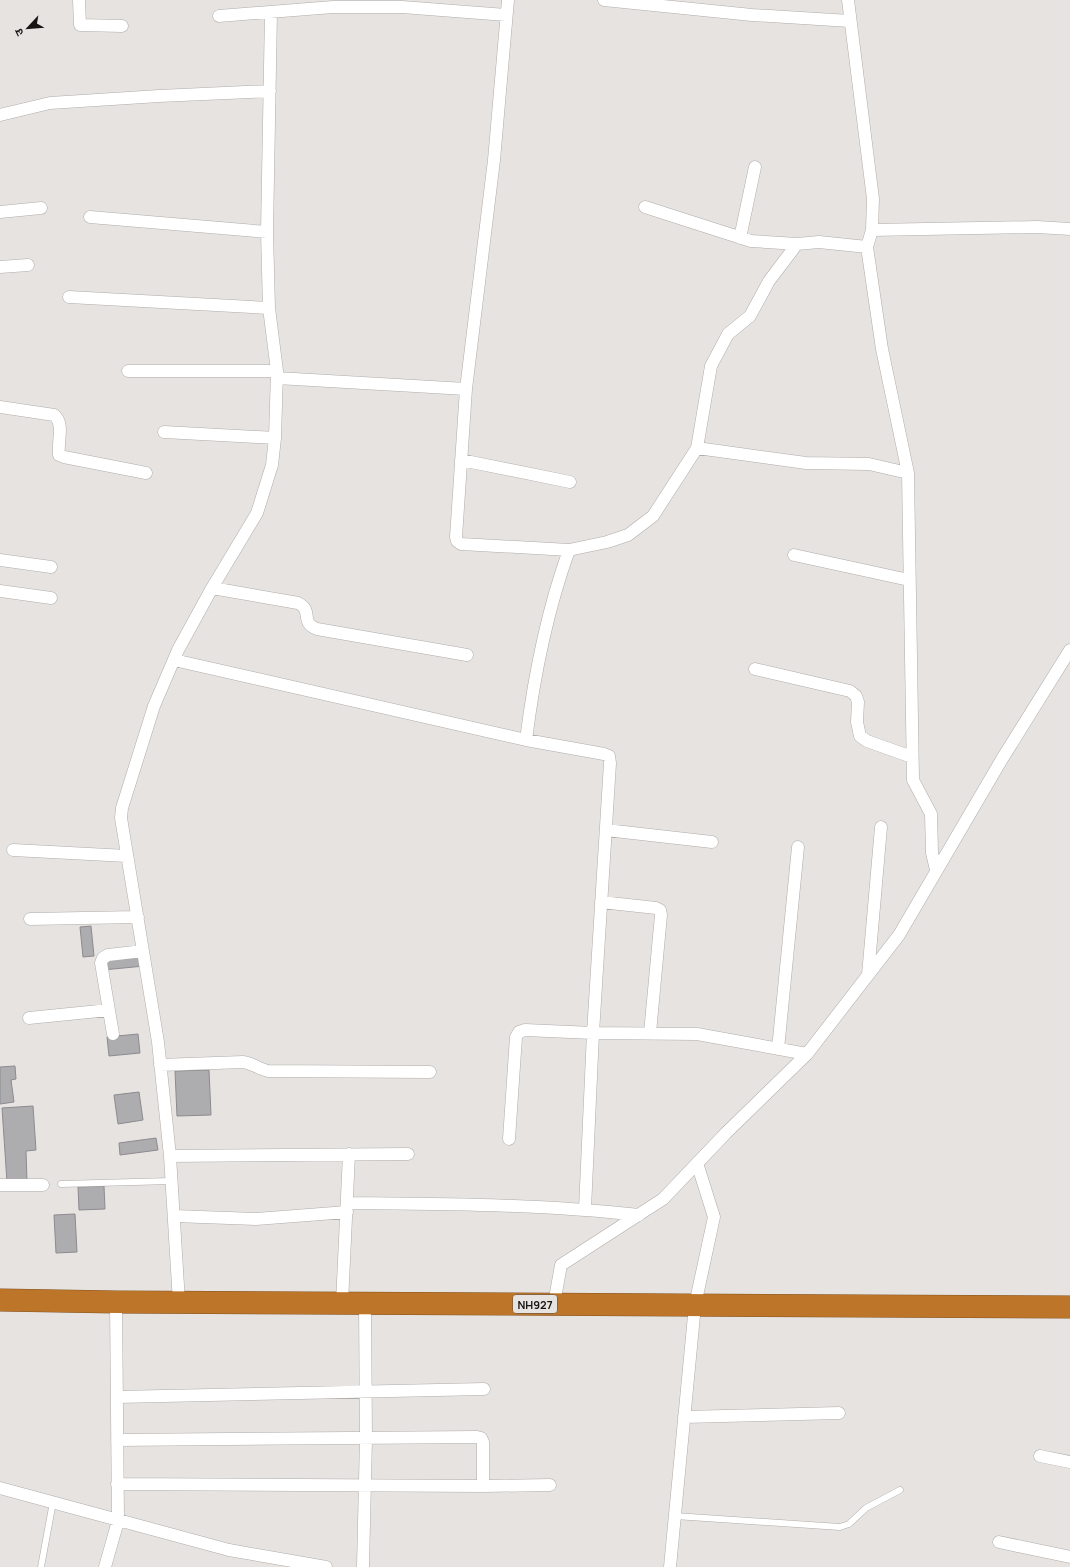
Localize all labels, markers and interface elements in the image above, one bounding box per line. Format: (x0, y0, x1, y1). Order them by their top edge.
north arrow (8, 8, 48, 48)
text: उ (10, 26, 27, 39)
road number: NH927 (513, 1295, 557, 1313)

